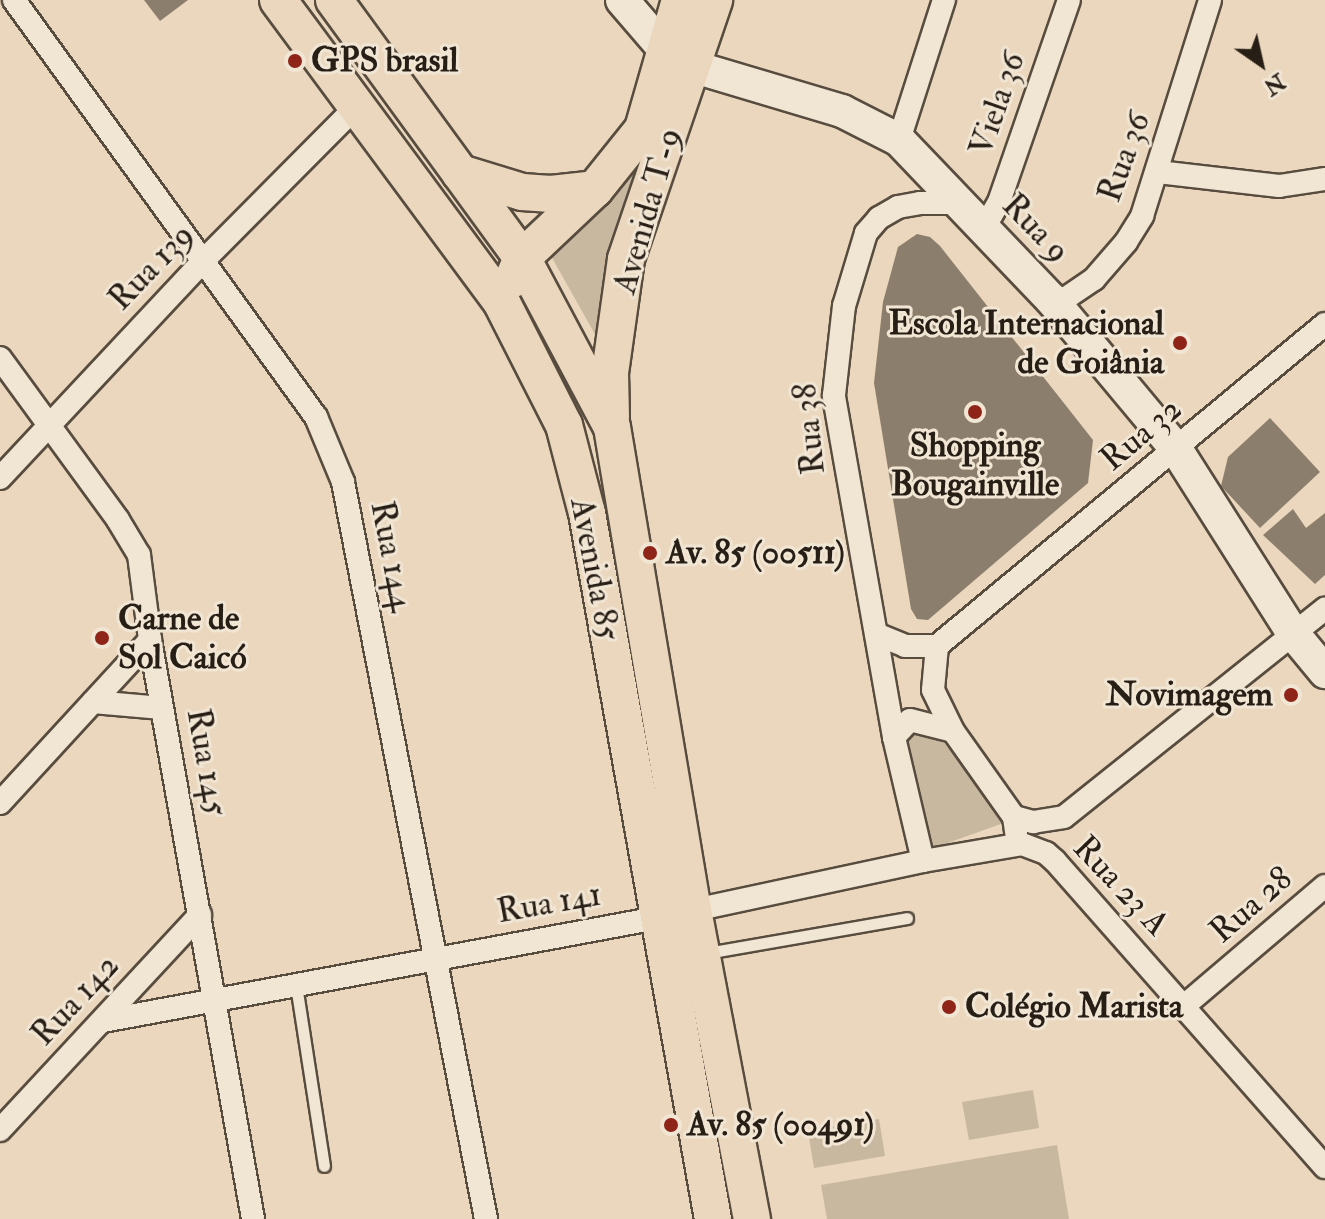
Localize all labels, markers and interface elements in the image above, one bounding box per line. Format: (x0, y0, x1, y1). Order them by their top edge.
north arrow (1221, 24, 1301, 104)
place label: GPS brasil (311, 41, 458, 81)
street label: Viela 36 (960, 47, 1034, 161)
marker: GPS brasil (286, 52, 304, 70)
text: N (1258, 67, 1290, 101)
street label: Rua 36 (1089, 106, 1159, 208)
street label: Avenida T-9 (604, 123, 690, 299)
street label: Rua 9 (993, 185, 1079, 271)
street label: Rua 139 (100, 215, 202, 319)
place label: Escola Internacional de Goiânia (889, 303, 1164, 382)
marker: Escola Internacional de Goiânia (1171, 334, 1189, 352)
street label: Rua 38 (784, 381, 834, 477)
street label: Rua 32 (1092, 388, 1190, 480)
marker: Shopping Bougainville (966, 403, 984, 421)
place label: Shopping Bougainville (891, 425, 1059, 504)
street label: Avenida 85 (561, 494, 629, 644)
street label: Rua 144 (361, 497, 423, 615)
place label: Av. 85 (00511) (666, 533, 845, 573)
marker: Av. 85 (00511) (641, 544, 659, 562)
place label: Carne de Sol Caicó (118, 598, 247, 678)
marker: Carne de Sol Caicó (93, 629, 111, 647)
place label: Novimagem (1106, 675, 1273, 715)
marker: Novimagem (1280, 684, 1302, 706)
street label: Rua 145 (178, 705, 236, 819)
street label: Rua 23 A (1065, 828, 1177, 944)
street label: Rua 28 (1201, 858, 1301, 952)
street label: Rua 141 (494, 874, 604, 932)
street label: Rua 142 (22, 946, 128, 1054)
place label: Colégio Marista (965, 987, 1183, 1027)
marker: Colégio Marista (940, 998, 958, 1016)
place label: Av. 85 (00491) (687, 1105, 874, 1145)
marker: Av. 85 (00491) (662, 1116, 680, 1134)

